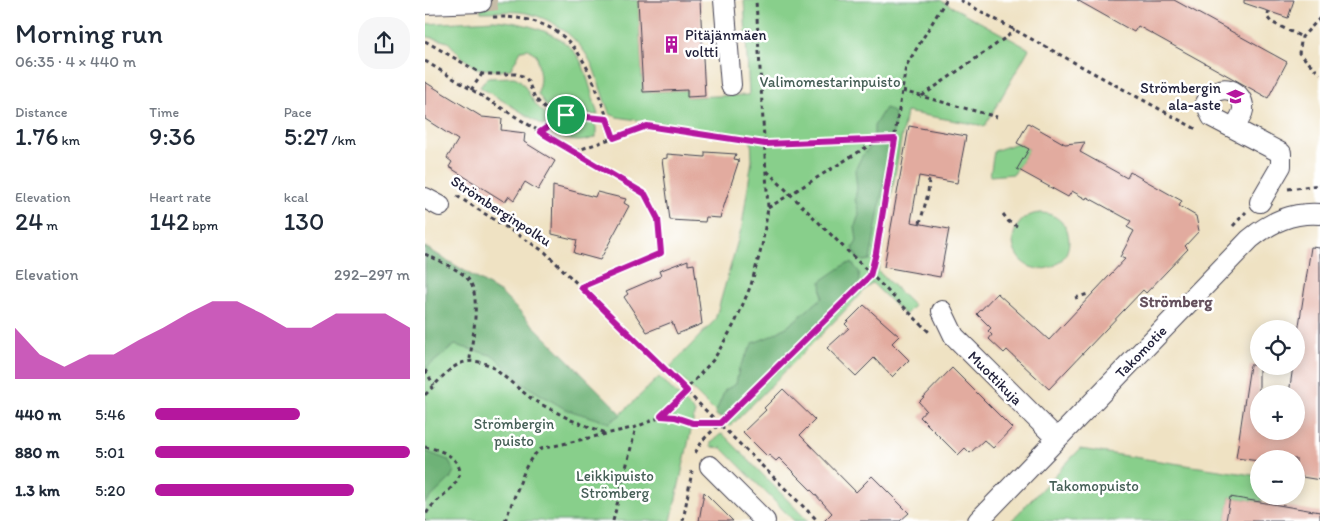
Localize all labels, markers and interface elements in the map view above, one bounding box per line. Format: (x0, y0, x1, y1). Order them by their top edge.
text: Morning run (15, 16, 163, 50)
button: share (358, 17, 410, 69)
place label: Pitäjänmäen voltti (685, 26, 766, 61)
building icon: Pitäjänmäen voltti (661, 34, 681, 54)
text: 06:35 · 4 × 440 m (15, 52, 136, 71)
park label: Valimomestarinpuisto (759, 73, 901, 91)
place label: Strömbergin ala-aste (1140, 79, 1222, 114)
school or university icon: Strömbergin ala-aste (1225, 87, 1245, 107)
pin (545, 94, 587, 136)
icon: arrive (552, 101, 580, 129)
text: Distance (15, 104, 67, 121)
text: Time (149, 104, 179, 121)
text: Pace (284, 104, 312, 121)
text: 1.76 (15, 121, 58, 151)
text: 9:36 (149, 121, 195, 151)
text: 5:27 (284, 121, 328, 151)
text: km (58, 132, 80, 149)
text: /km (328, 132, 356, 149)
street label: Strömberginpolku (447, 172, 555, 250)
text: Elevation (15, 189, 71, 206)
text: Heart rate (149, 189, 211, 206)
text: kcal (284, 189, 309, 206)
text: 24 (15, 206, 43, 236)
text: 142 (149, 206, 189, 236)
text: 130 (284, 206, 324, 236)
text: m (43, 217, 58, 234)
text: bpm (189, 217, 218, 234)
text: Elevation (15, 265, 79, 284)
text: 292–297 m (334, 265, 410, 284)
district label: Strömberg (1140, 292, 1213, 312)
map controls (1250, 320, 1305, 505)
button: locate (1250, 320, 1305, 375)
street label: Takomotie (1111, 322, 1171, 382)
street label: Muottikuja (964, 347, 1026, 409)
button: + (1250, 385, 1305, 440)
text: 440 m (15, 405, 61, 424)
text: 5:46 (95, 405, 125, 424)
park label: Strömbergin puisto (474, 415, 555, 450)
text: 880 m (15, 443, 59, 462)
text: 5:01 (95, 443, 125, 462)
button: − (1250, 450, 1305, 505)
park label: Leikkipuisto Strömberg (576, 467, 654, 502)
park label: Takomopuisto (1049, 477, 1139, 495)
text: 1.3 km (15, 481, 60, 500)
text: 5:20 (95, 481, 126, 500)

